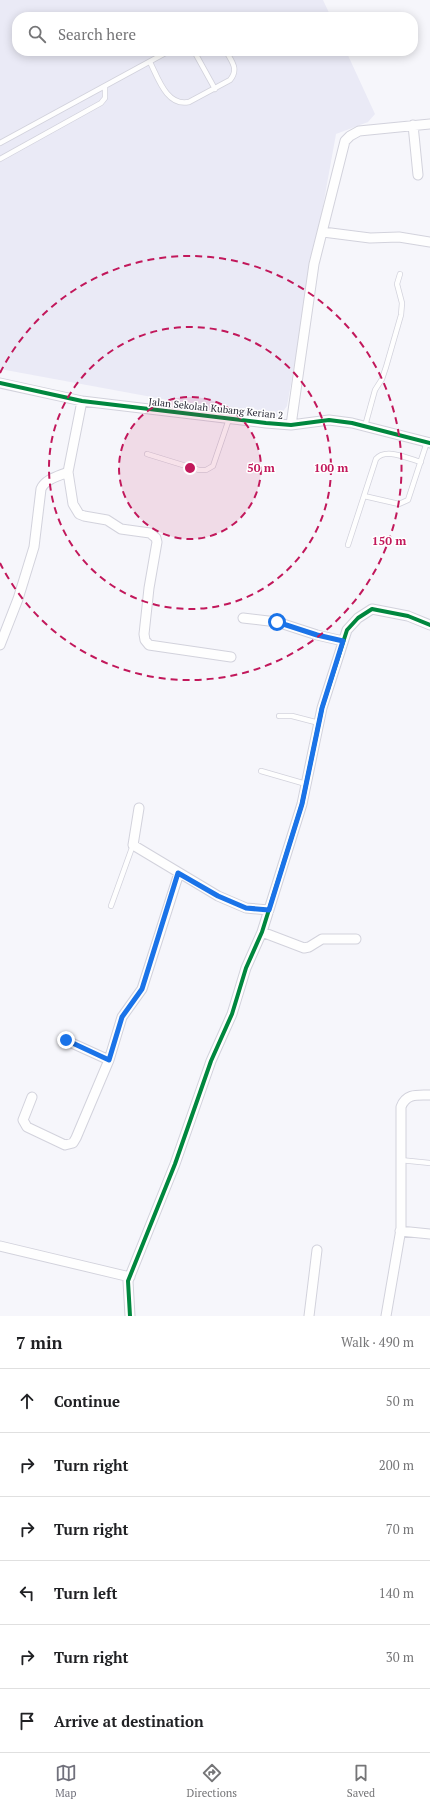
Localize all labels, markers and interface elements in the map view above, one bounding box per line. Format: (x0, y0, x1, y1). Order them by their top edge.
search box (12, 12, 418, 56)
icon: search (26, 23, 48, 45)
text: Search here (58, 24, 136, 44)
street label: Jalan Sekolah Kubang Kerian 2 (148, 395, 284, 422)
text: 50 m (247, 460, 275, 475)
text: 100 m (314, 460, 348, 475)
centre of rings (183, 461, 197, 475)
text: 150 m (372, 533, 406, 548)
route start (268, 613, 286, 631)
route end (57, 1031, 75, 1049)
text: 7 min (16, 1331, 63, 1354)
text: Walk · 490 m (341, 1333, 414, 1351)
icon: ahead (16, 1390, 38, 1412)
text: Continue (54, 1391, 120, 1411)
text: 50 m (386, 1392, 414, 1410)
icon: right (16, 1454, 38, 1476)
text: Turn right (54, 1455, 129, 1475)
text: 200 m (379, 1456, 414, 1474)
icon: right (16, 1518, 38, 1540)
text: Turn right (54, 1519, 129, 1539)
text: 70 m (386, 1520, 414, 1538)
icon: left (16, 1582, 38, 1604)
text: Turn left (54, 1583, 118, 1603)
text: 140 m (379, 1584, 414, 1602)
icon: right (16, 1646, 38, 1668)
text: Turn right (54, 1647, 129, 1667)
text: 30 m (386, 1648, 414, 1666)
icon: arrive (16, 1710, 38, 1732)
text: Arrive at destination (54, 1711, 204, 1731)
tab: Map (55, 1762, 77, 1800)
tab: Directions (186, 1762, 237, 1800)
tab: Saved (347, 1762, 375, 1800)

